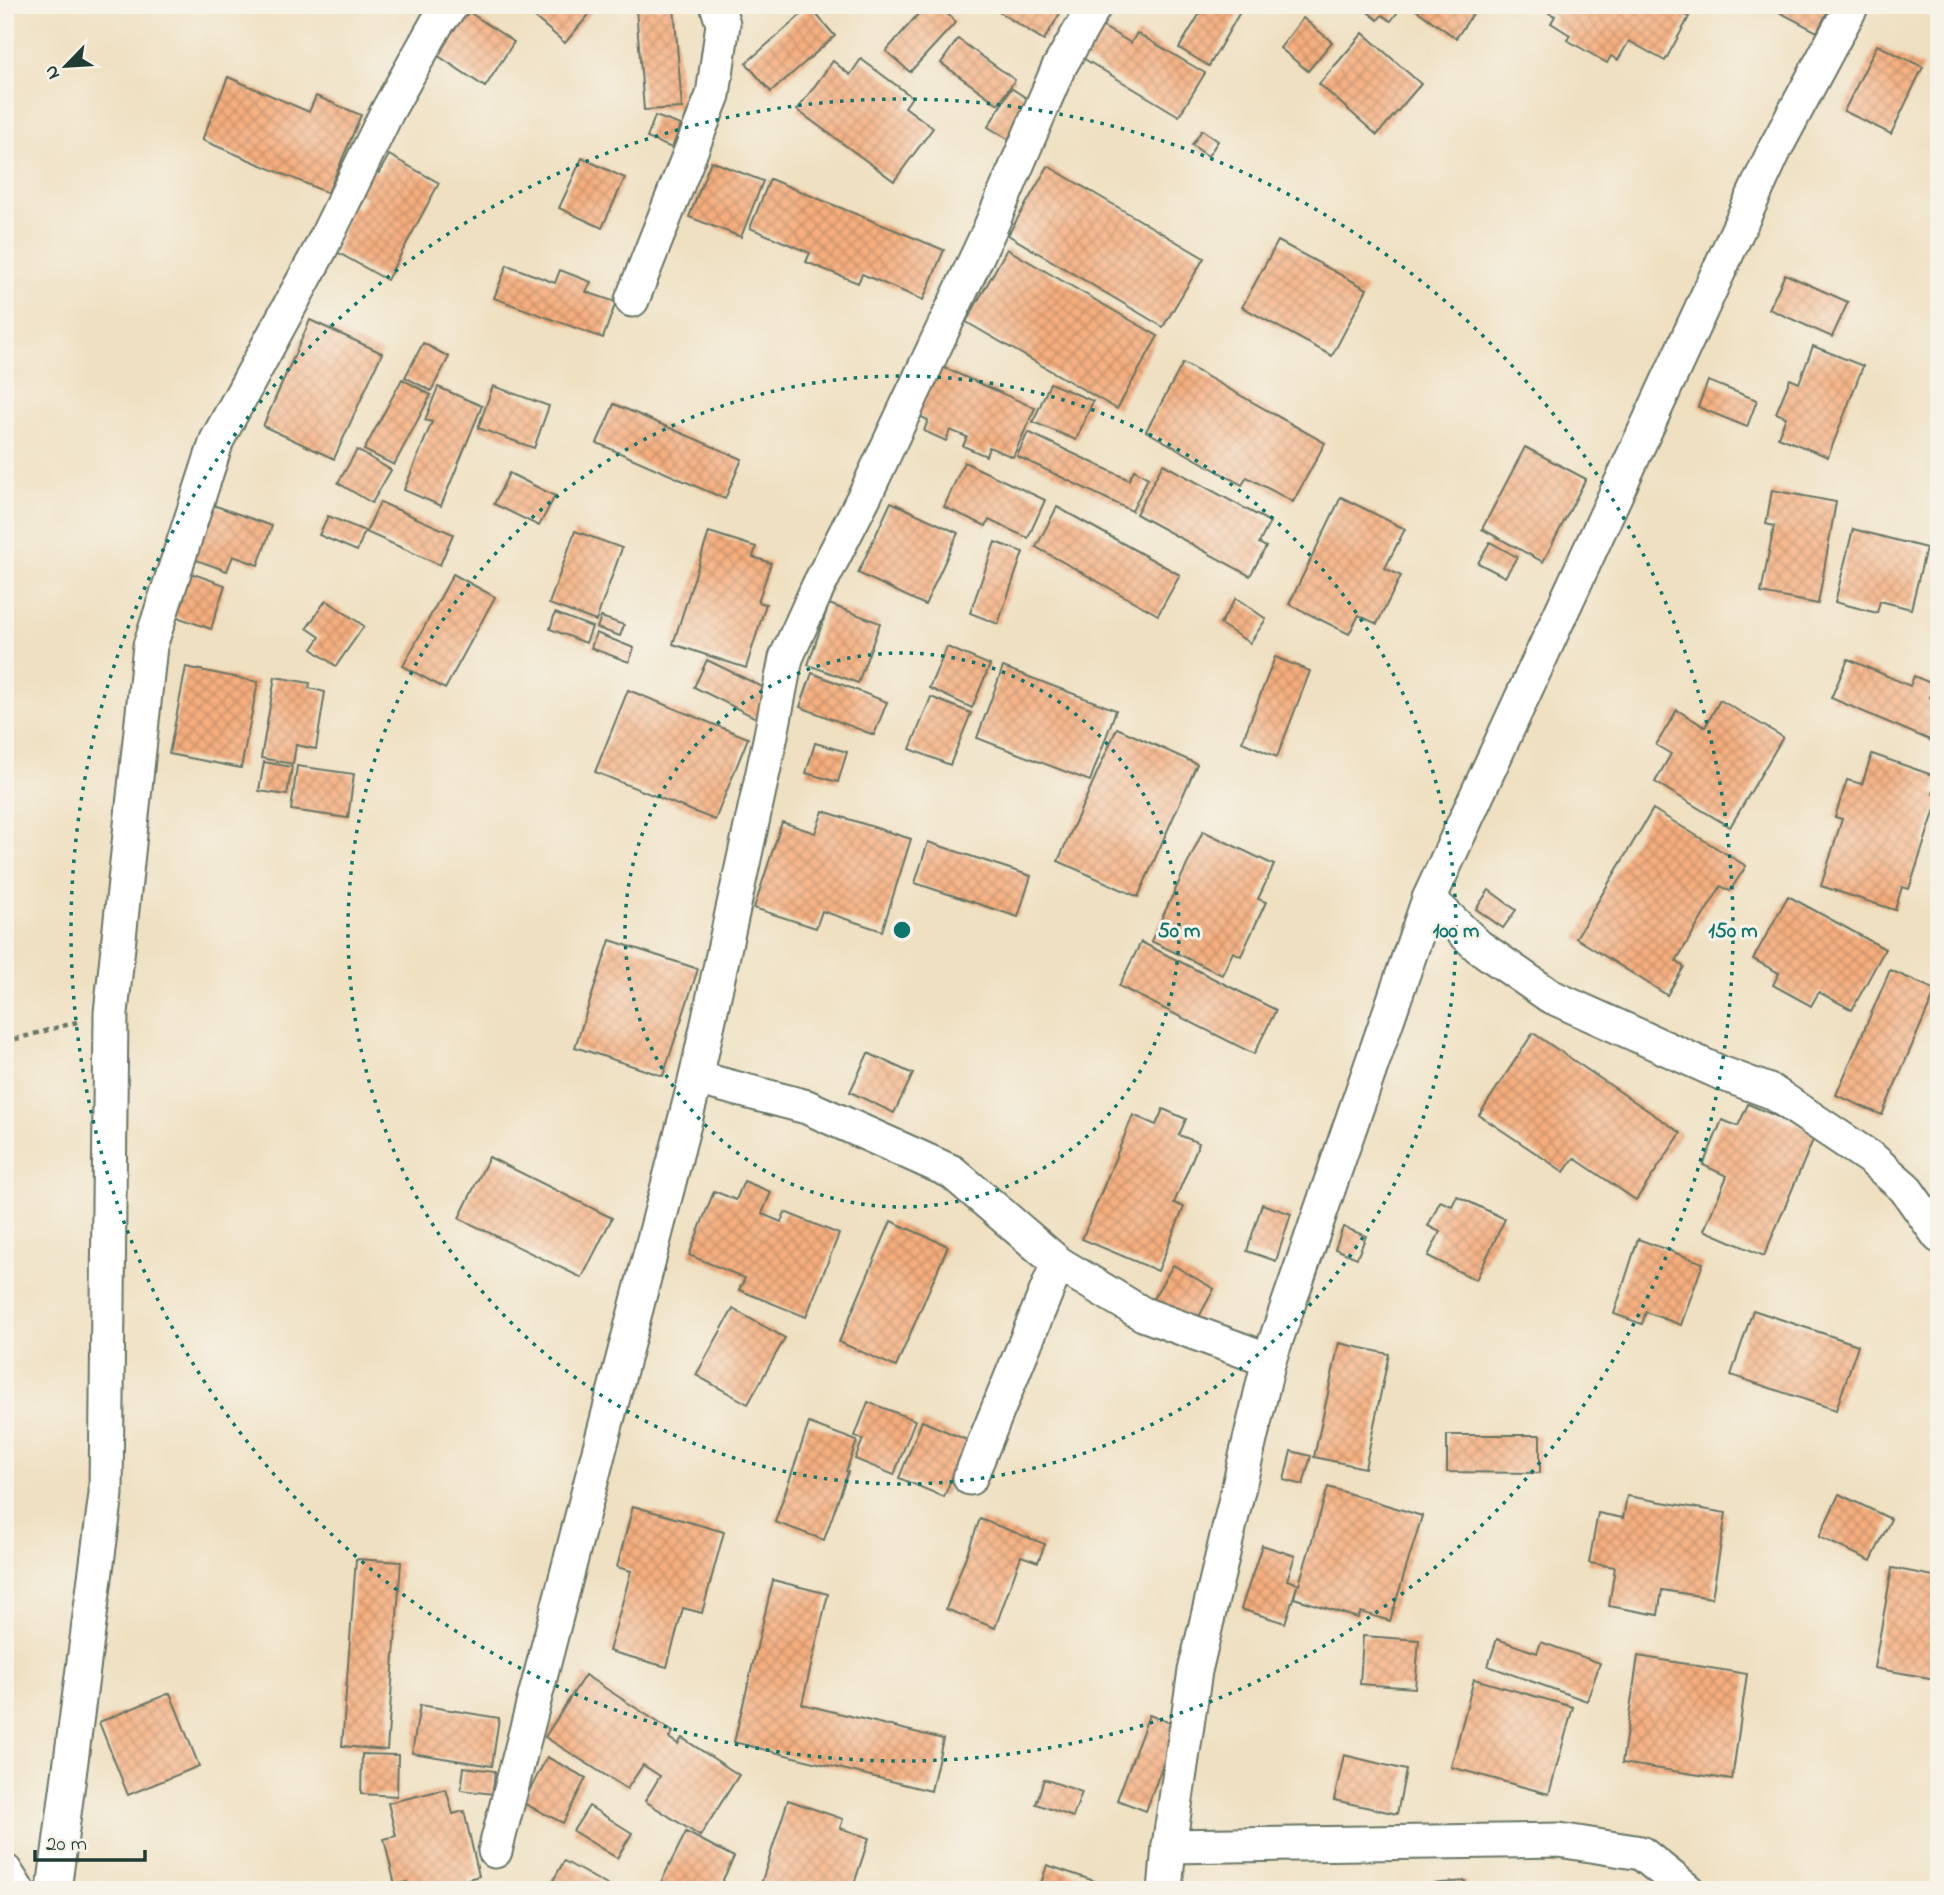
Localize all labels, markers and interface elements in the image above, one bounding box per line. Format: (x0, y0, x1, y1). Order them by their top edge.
north arrow (32, 32, 102, 102)
text: N (38, 60, 68, 84)
text: 50 m (1158, 917, 1200, 947)
text: 100 m (1433, 917, 1479, 947)
text: 150 m (1708, 917, 1758, 947)
centre of rings (890, 918, 914, 942)
scale bar (35, 1818, 145, 1862)
text: 20 m (46, 1830, 87, 1860)

